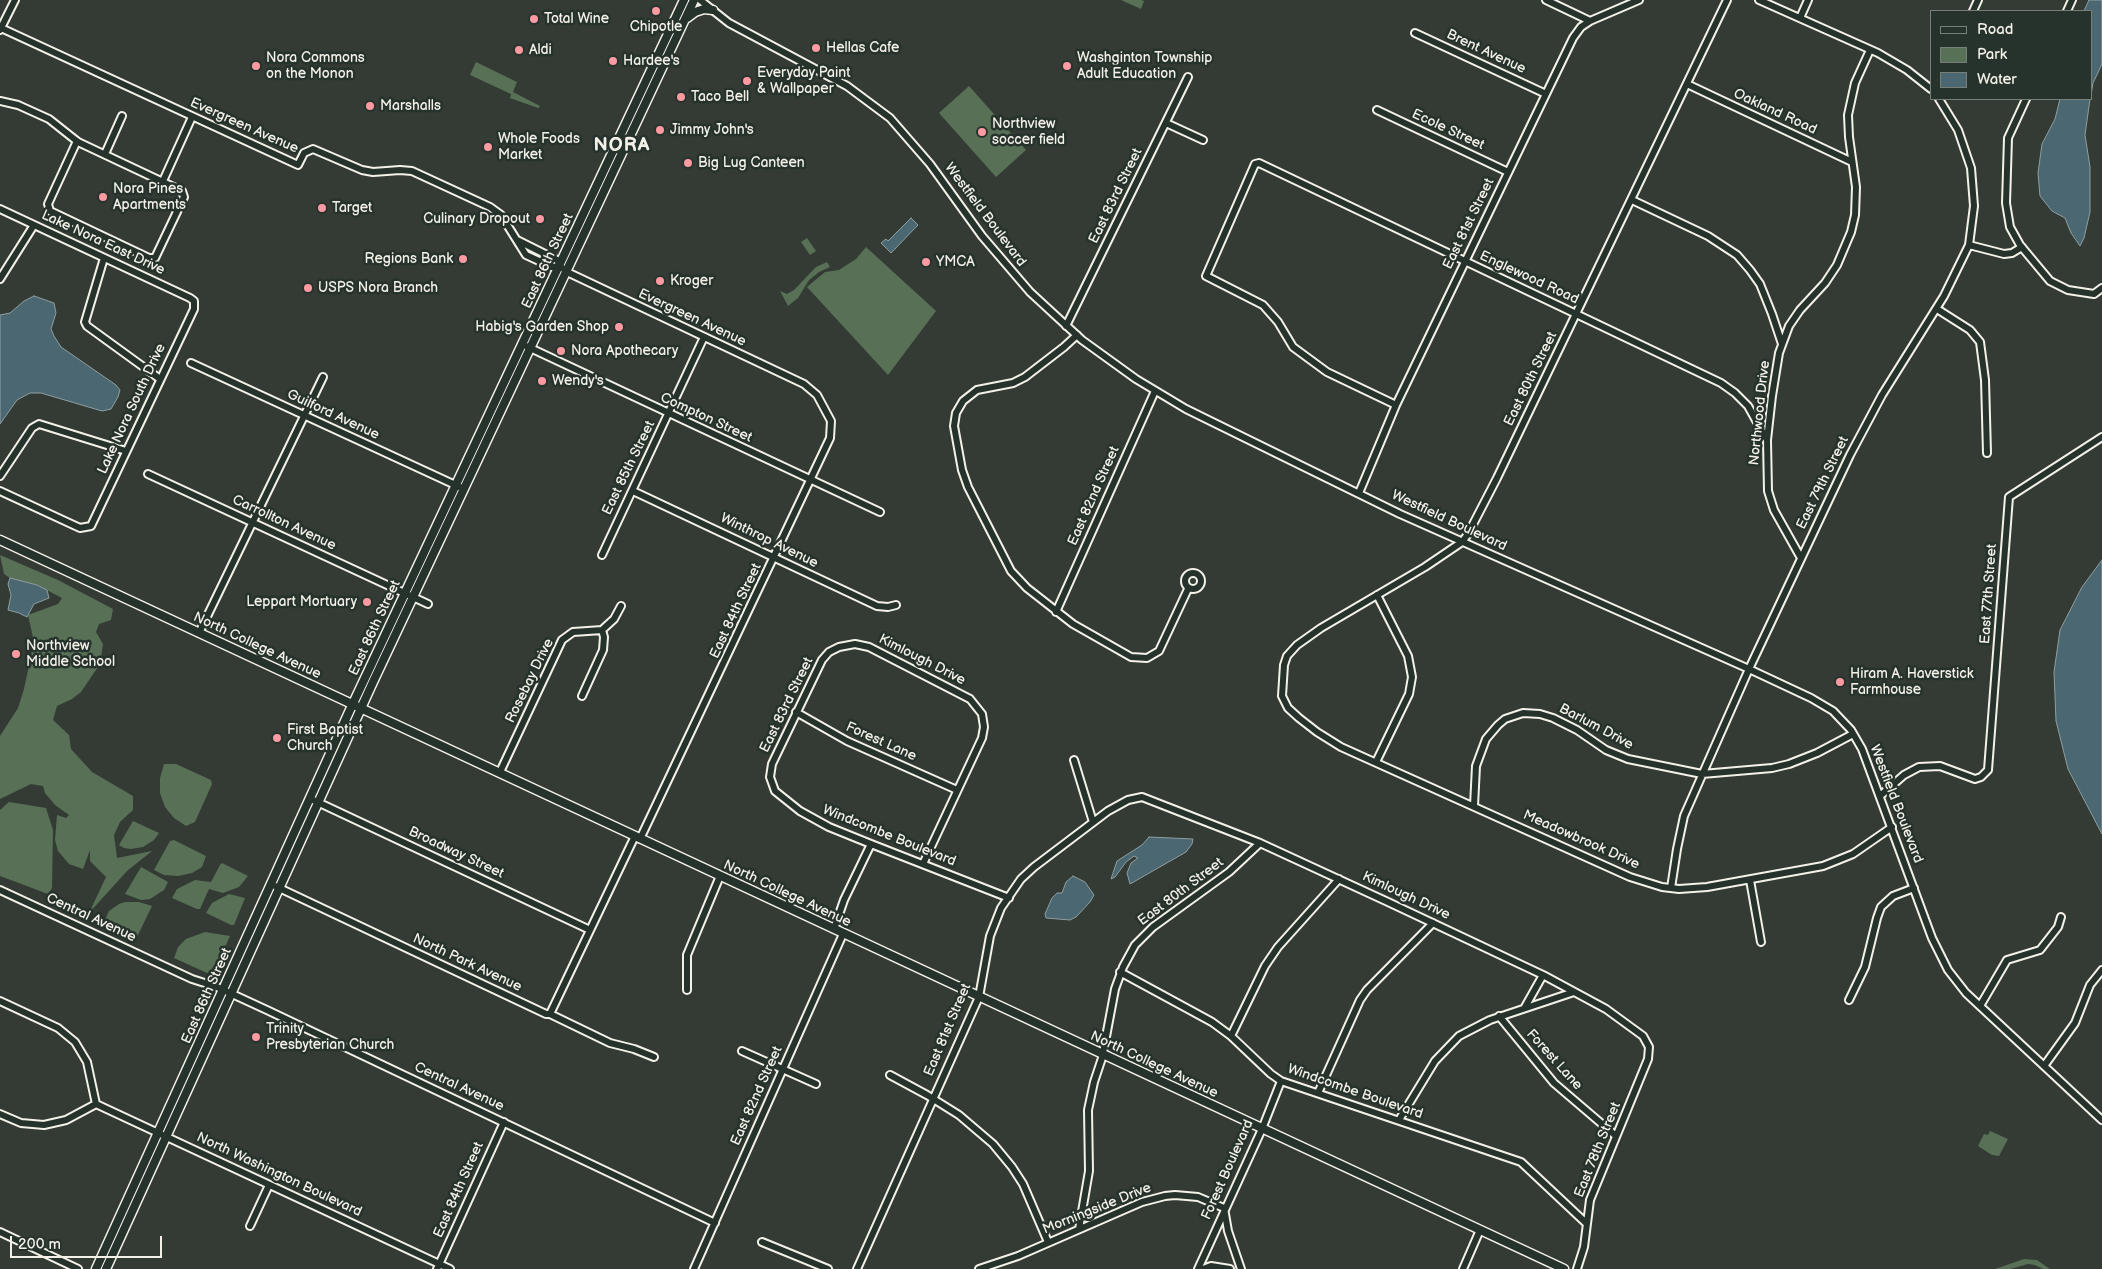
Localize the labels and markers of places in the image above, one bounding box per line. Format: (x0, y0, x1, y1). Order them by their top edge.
marker: Chipotle (650, 5, 662, 17)
place label: Total Wine (544, 11, 609, 27)
marker: Total Wine (528, 13, 540, 25)
place label: Chipotle (630, 19, 682, 35)
place label: Hellas Cafe (826, 40, 899, 56)
place label: Aldi (529, 42, 552, 58)
marker: Hellas Cafe (810, 42, 822, 54)
marker: Aldi (513, 44, 525, 56)
place label: Nora Commons on the Monon (266, 50, 365, 82)
place label: Washginton Township Adult Education (1077, 50, 1212, 82)
place label: Hardee's (623, 53, 680, 69)
marker: Hardee's (607, 55, 619, 67)
marker: Nora Commons on the Monon (250, 60, 262, 72)
marker: Washginton Township Adult Education (1061, 60, 1073, 72)
place label: Everyday Paint & Wallpaper (757, 65, 850, 98)
marker: Everyday Paint & Wallpaper (741, 75, 753, 87)
place label: Taco Bell (691, 89, 749, 105)
marker: Taco Bell (675, 91, 687, 103)
place label: Marshalls (380, 98, 441, 114)
marker: Marshalls (364, 100, 376, 112)
place label: Northview soccer field (992, 116, 1065, 148)
place label: Jimmy John's (670, 122, 754, 138)
marker: Jimmy John's (654, 124, 666, 136)
marker: Northview soccer field (976, 126, 988, 138)
place label: Whole Foods Market (498, 131, 580, 164)
marker: Whole Foods Market (482, 141, 494, 153)
place label: Big Lug Canteen (698, 155, 805, 171)
marker: Big Lug Canteen (682, 157, 694, 169)
place label: Nora Pines Apartments (113, 181, 186, 213)
marker: Nora Pines Apartments (97, 191, 109, 203)
place label: Target (332, 200, 372, 216)
marker: Target (316, 202, 328, 214)
place label: Culinary Dropout (423, 211, 530, 227)
marker: Culinary Dropout (534, 213, 546, 225)
place label: Regions Bank (365, 251, 453, 267)
marker: Regions Bank (457, 253, 469, 265)
place label: YMCA (936, 254, 975, 270)
marker: YMCA (920, 256, 932, 268)
place label: Kroger (670, 273, 713, 289)
marker: Kroger (654, 275, 666, 287)
place label: USPS Nora Branch (318, 280, 438, 296)
marker: USPS Nora Branch (302, 282, 314, 294)
place label: Habig's Garden Shop (475, 319, 609, 335)
marker: Habig's Garden Shop (613, 321, 625, 333)
place label: Nora Apothecary (571, 343, 678, 359)
marker: Nora Apothecary (555, 345, 567, 357)
place label: Wendy's (552, 373, 604, 389)
marker: Wendy's (536, 375, 548, 387)
place label: Leppart Mortuary (246, 594, 357, 610)
marker: Leppart Mortuary (361, 596, 373, 608)
place label: Northview Middle School (26, 638, 115, 670)
marker: Northview Middle School (10, 648, 22, 660)
place label: Hiram A. Haverstick Farmhouse (1850, 666, 1974, 699)
marker: Hiram A. Haverstick Farmhouse (1834, 676, 1846, 688)
place label: First Baptist Church (287, 722, 363, 754)
marker: First Baptist Church (271, 732, 283, 744)
place label: Trinity Presbyterian Church (266, 1021, 394, 1054)
marker: Trinity Presbyterian Church (250, 1031, 262, 1043)

